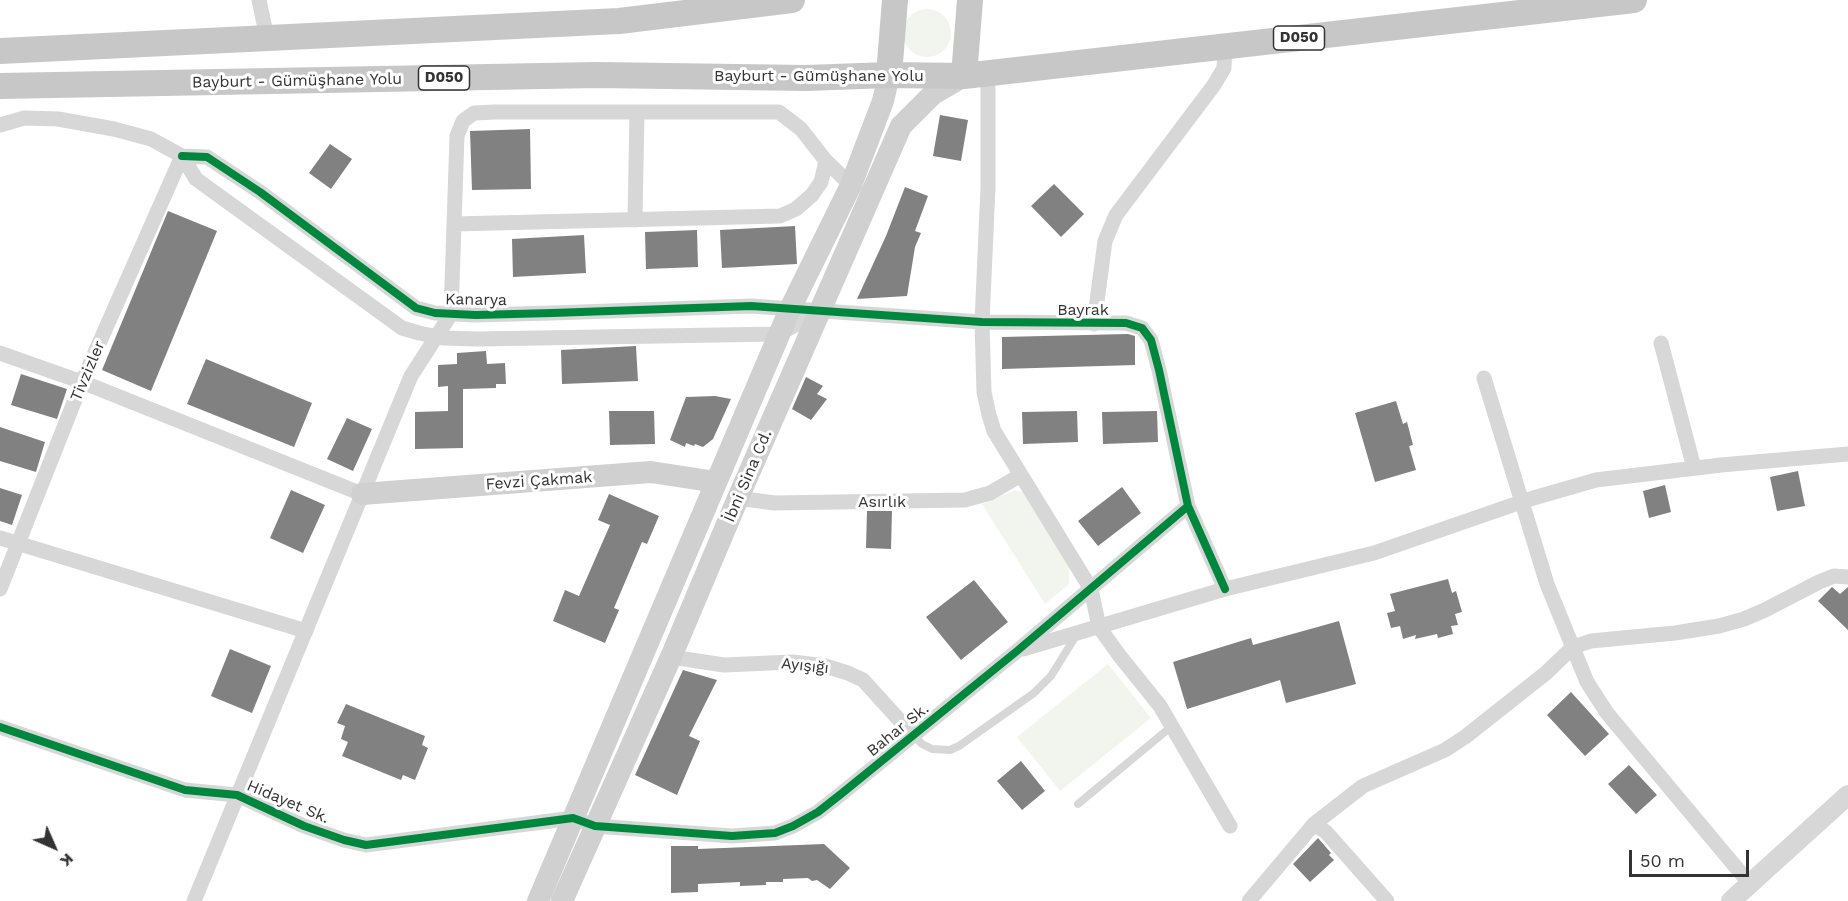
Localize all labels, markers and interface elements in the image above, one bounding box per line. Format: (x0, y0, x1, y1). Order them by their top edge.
road number: D050 (1274, 26, 1324, 50)
road number: D050 (418, 66, 470, 90)
street label: Bayburt - Gümüşhane Yolu (714, 66, 924, 86)
street label: Bayburt - Gümüşhane Yolu (192, 70, 402, 92)
street label: Kanarya (445, 290, 507, 310)
street label: Bayrak (1057, 300, 1109, 320)
street label: Tivzizler (67, 338, 109, 404)
street label: İbni Sina Cd. (720, 427, 776, 525)
street label: Fevzi Çakmak (485, 468, 593, 494)
street label: Asırlık (858, 492, 906, 512)
street label: Ayışığı (780, 654, 830, 678)
street label: Bahar Sk. (863, 699, 933, 761)
street label: Hidayet Sk. (244, 776, 332, 828)
north arrow (24, 817, 84, 877)
scale bar (1632, 838, 1752, 876)
text: K (56, 849, 78, 871)
text: 50 m (1640, 850, 1685, 871)

